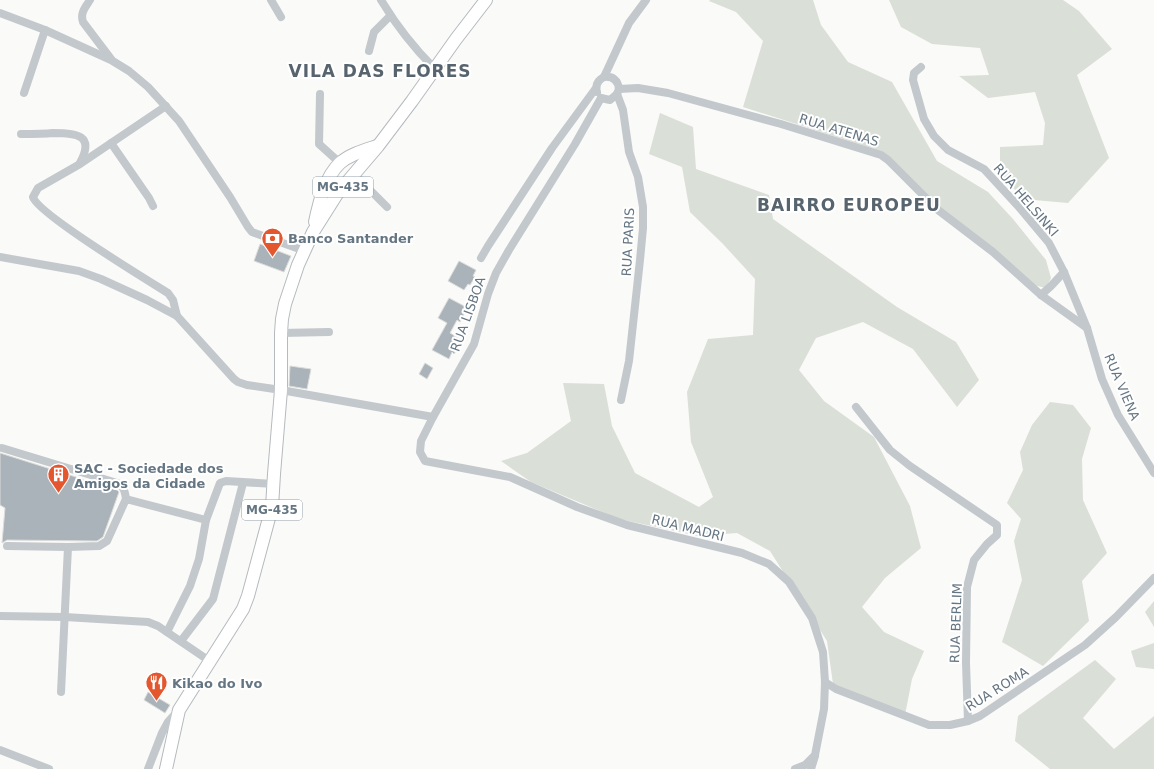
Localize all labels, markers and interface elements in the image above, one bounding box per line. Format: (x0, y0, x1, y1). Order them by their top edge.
district label: VILA DAS FLORES (288, 61, 472, 81)
street label: RUA ATENAS (797, 111, 881, 149)
street label: RUA HELSINKI (990, 161, 1062, 239)
road number: MG-435 (313, 177, 373, 197)
district label: BAIRRO EUROPEU (757, 195, 941, 215)
street label: RUA PARIS (619, 207, 637, 277)
bank icon: Banco Santander (259, 225, 285, 258)
place label: Banco Santander (288, 231, 414, 246)
street label: RUA LISBOA (448, 274, 489, 353)
street label: RUA VIENA (1101, 351, 1143, 423)
place label: SAC - Sociedade dos Amigos da Cidade (74, 461, 224, 491)
building icon: SAC - Sociedade dos Amigos da Cidade (46, 462, 72, 495)
road number: MG-435 (242, 500, 302, 520)
street label: RUA MADRI (650, 512, 726, 544)
street label: RUA BERLIM (947, 583, 965, 663)
street label: RUA ROMA (963, 664, 1031, 714)
restaurant icon: Kikao do Ivo (144, 670, 170, 703)
place label: Kikao do Ivo (172, 676, 262, 691)

